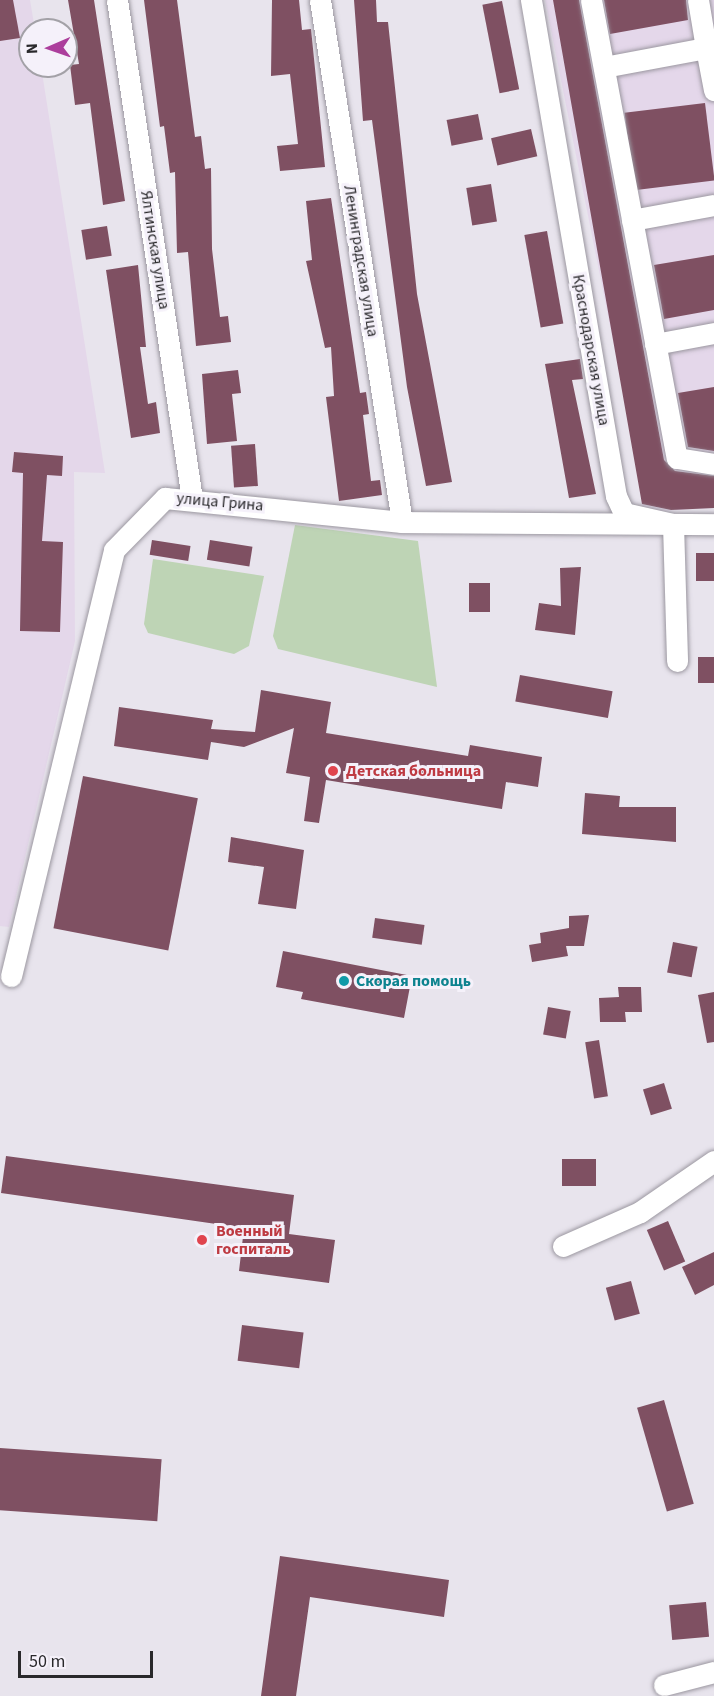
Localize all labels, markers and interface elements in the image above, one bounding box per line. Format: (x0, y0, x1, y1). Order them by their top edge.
north arrow (18, 18, 78, 78)
text: N (21, 43, 43, 54)
street label: Ленинградская улица (340, 184, 382, 338)
street label: Ялтинская улица (136, 189, 174, 311)
street label: Краснодарская улица (568, 273, 614, 427)
street label: улица Грина (176, 489, 264, 515)
place label: Детская больница (346, 761, 481, 781)
marker: Детская больница (324, 762, 342, 780)
place label: Скорая помощь (356, 971, 471, 991)
marker: Скорая помощь (337, 974, 351, 988)
place label: Военный госпиталь (216, 1221, 291, 1259)
marker: Военный госпиталь (193, 1231, 211, 1249)
scale bar (21, 1639, 156, 1677)
text: 50 m (29, 1649, 65, 1674)

